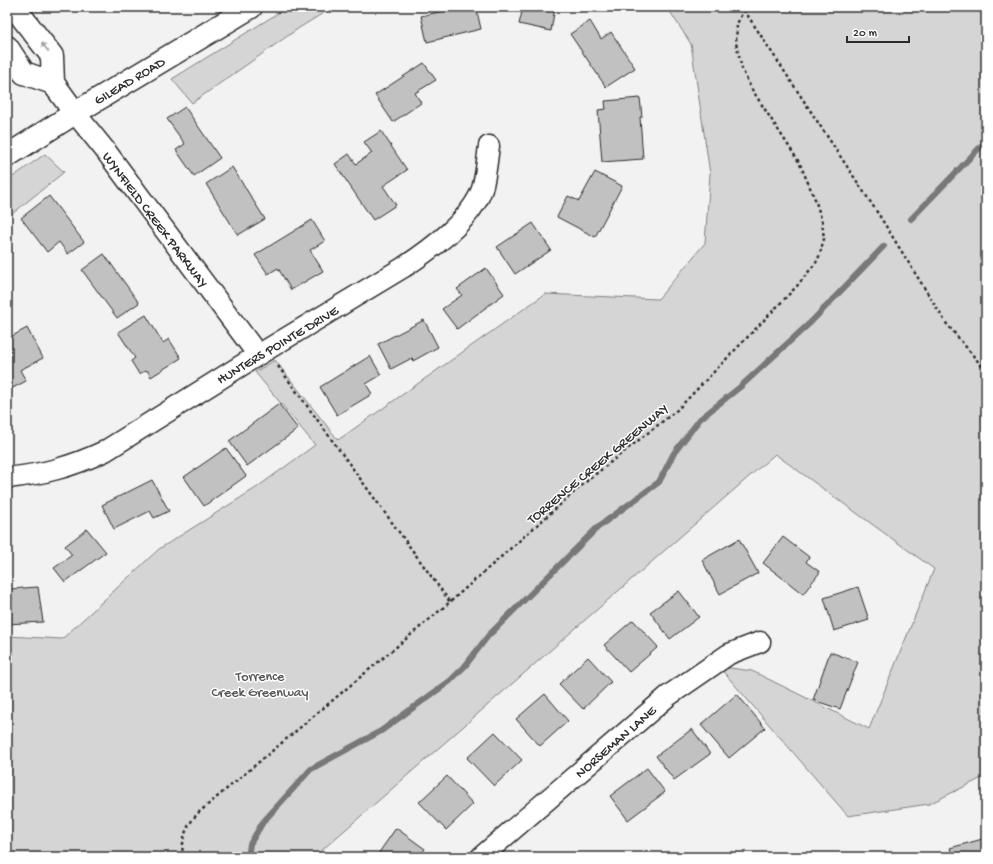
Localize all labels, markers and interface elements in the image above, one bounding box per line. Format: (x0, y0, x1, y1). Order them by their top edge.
scale bar (847, 18, 909, 44)
text: 20 m (853, 27, 878, 41)
one-way arrow (40, 41, 49, 52)
street label: GILEAD ROAD (92, 54, 170, 110)
street label: WYNFIELD CREEK PARKWAY (97, 149, 211, 292)
street label: HUNTERS POINTE DRIVE (214, 302, 343, 389)
street label: TORRENCE CREEK GREENWAY (524, 401, 673, 530)
park label: Torrence Creek Greenway (212, 669, 309, 702)
street label: NORSEMAN LANE (573, 702, 662, 783)

